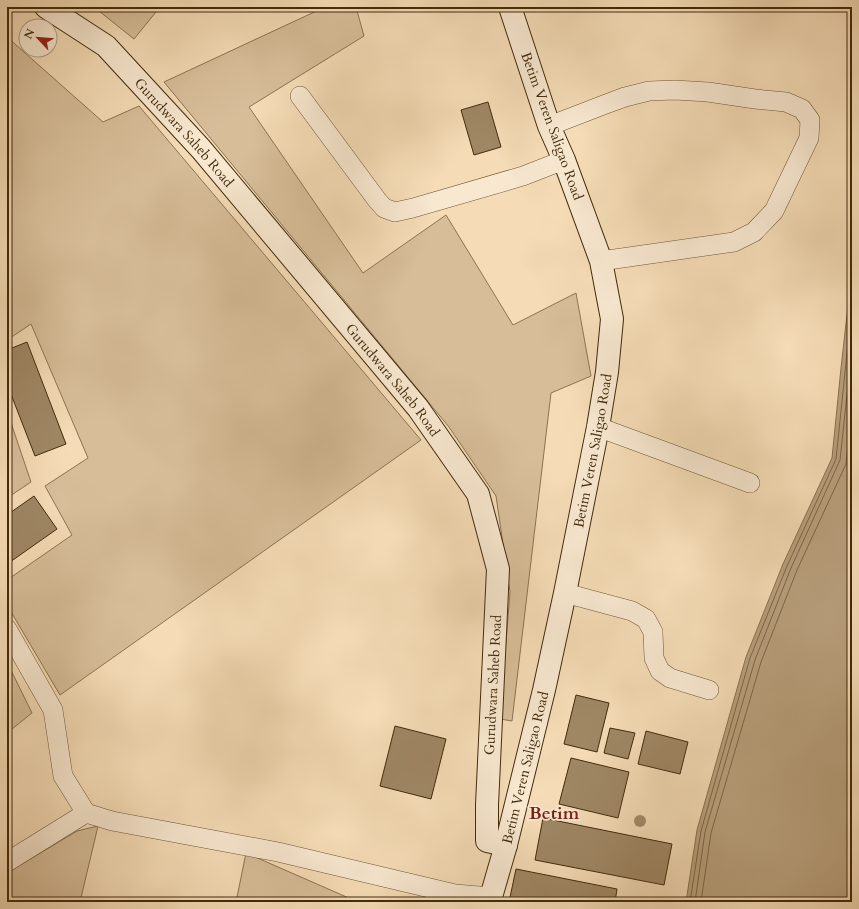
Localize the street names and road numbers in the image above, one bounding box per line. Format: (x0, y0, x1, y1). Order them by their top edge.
street label: Betim Veren Saligao Road (516, 49, 588, 203)
street label: Gurudwara Saheb Road (130, 74, 239, 191)
street label: Gurudwara Saheb Road (341, 319, 445, 441)
street label: Betim Veren Saligao Road (569, 372, 616, 529)
street label: Gurudwara Saheb Road (480, 614, 506, 756)
street label: Betim Veren Saligao Road (497, 689, 553, 846)

